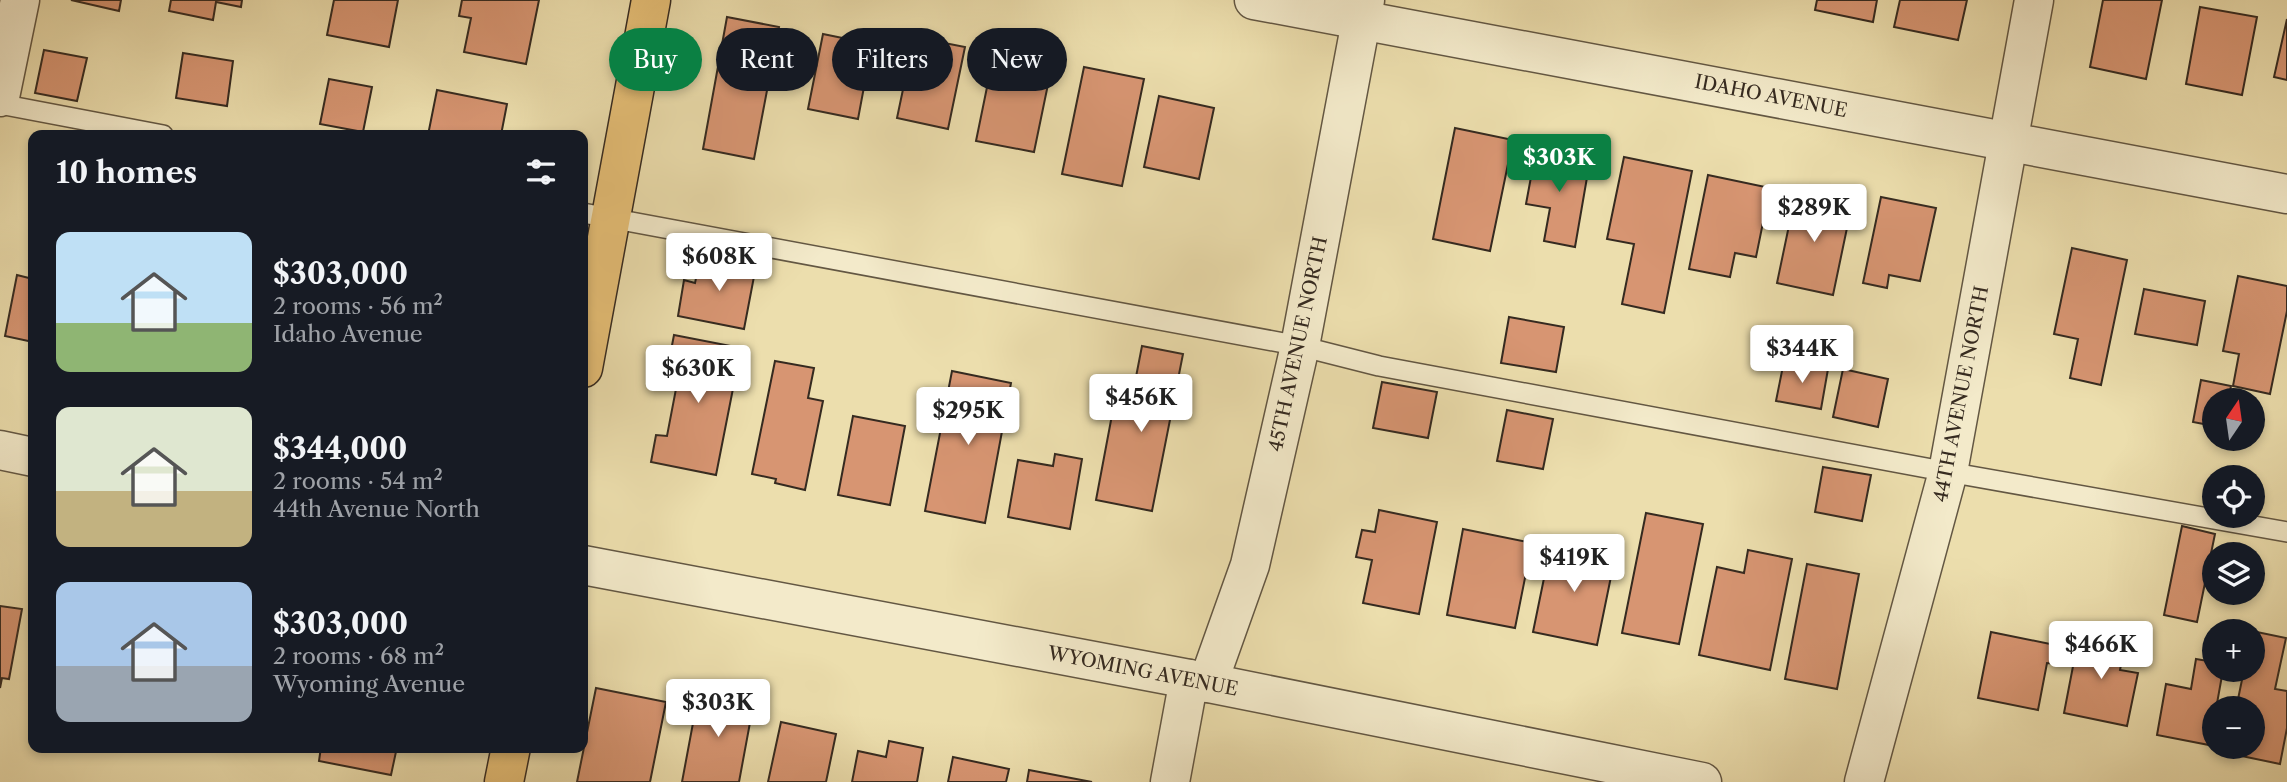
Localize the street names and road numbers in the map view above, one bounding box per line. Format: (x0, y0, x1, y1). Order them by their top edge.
street label: IDAHO AVENUE (1693, 70, 1849, 122)
street label: 45TH AVENUE NORTH (1264, 234, 1332, 454)
street label: 44TH AVENUE NORTH (1929, 284, 1993, 504)
street label: WYOMING AVENUE (1045, 641, 1240, 701)

